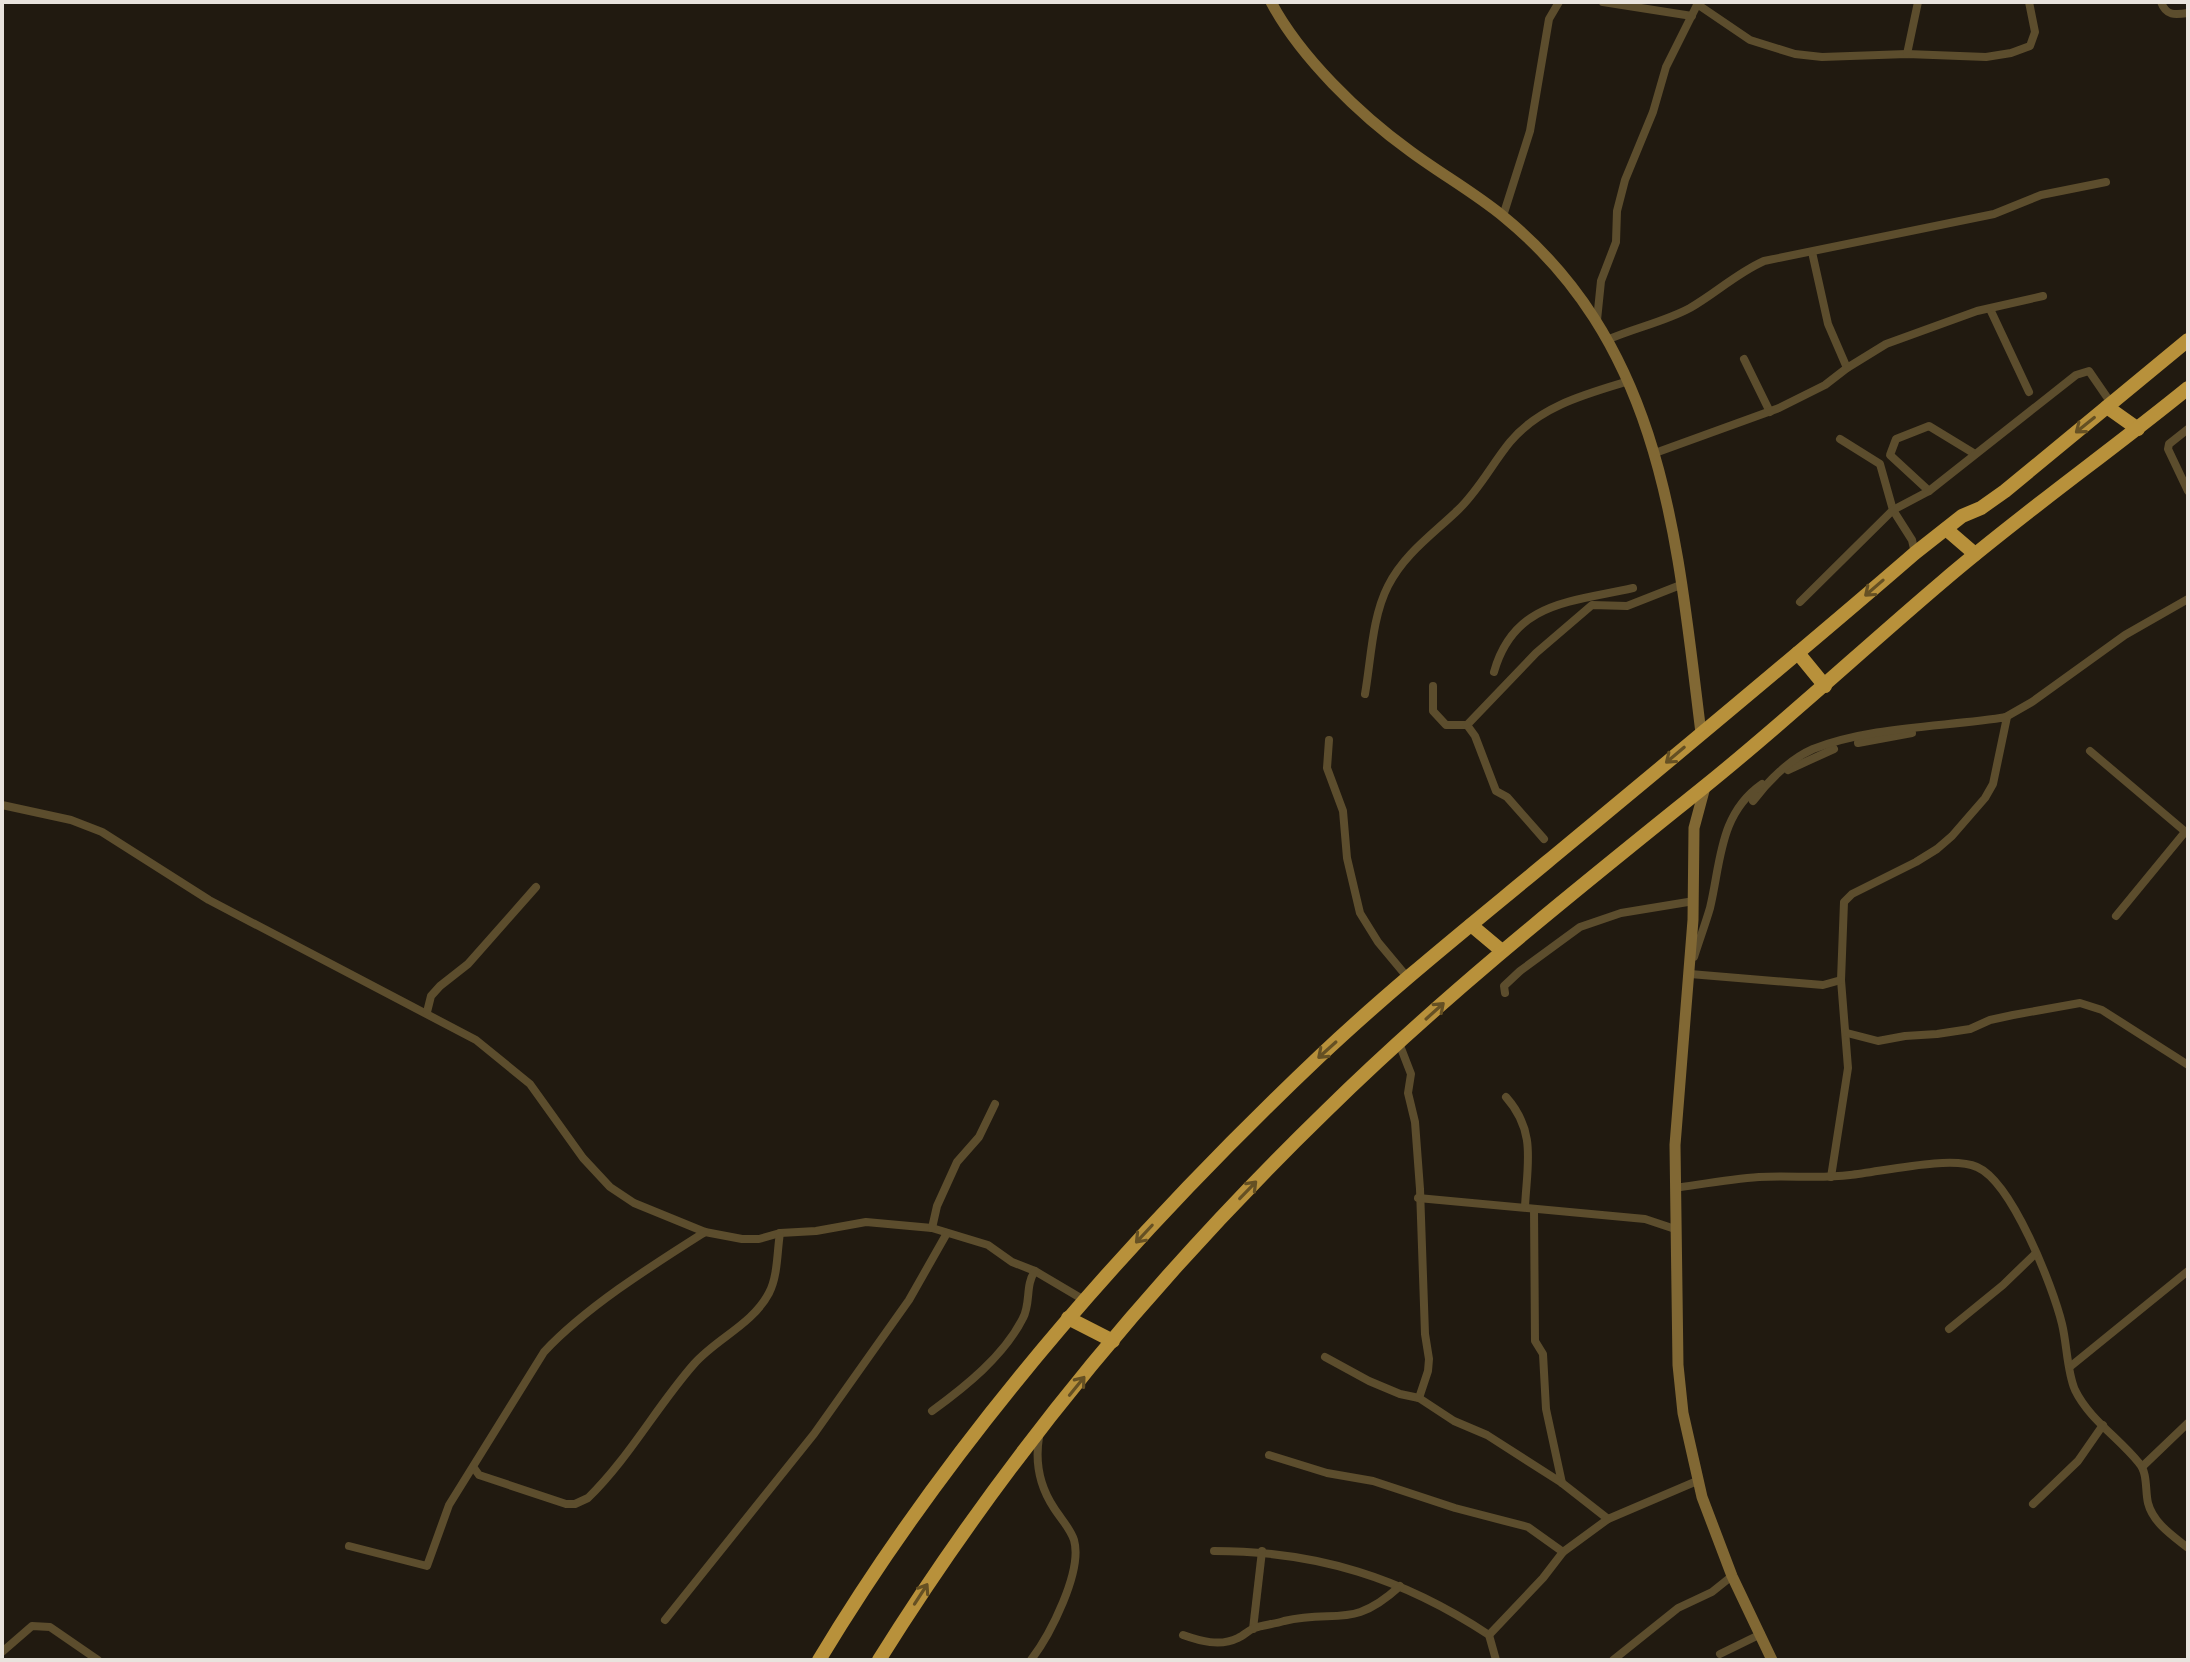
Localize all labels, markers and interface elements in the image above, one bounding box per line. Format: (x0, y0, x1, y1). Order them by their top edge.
one-way arrow (2075, 416, 2096, 434)
one-way arrow (1865, 579, 1885, 597)
one-way arrow (1665, 746, 1686, 764)
one-way arrow (1425, 1002, 1445, 1020)
one-way arrow (1317, 1040, 1337, 1058)
one-way arrow (1238, 1181, 1256, 1201)
one-way arrow (1135, 1224, 1153, 1244)
one-way arrow (1068, 1376, 1086, 1397)
one-way arrow (913, 1583, 929, 1606)

